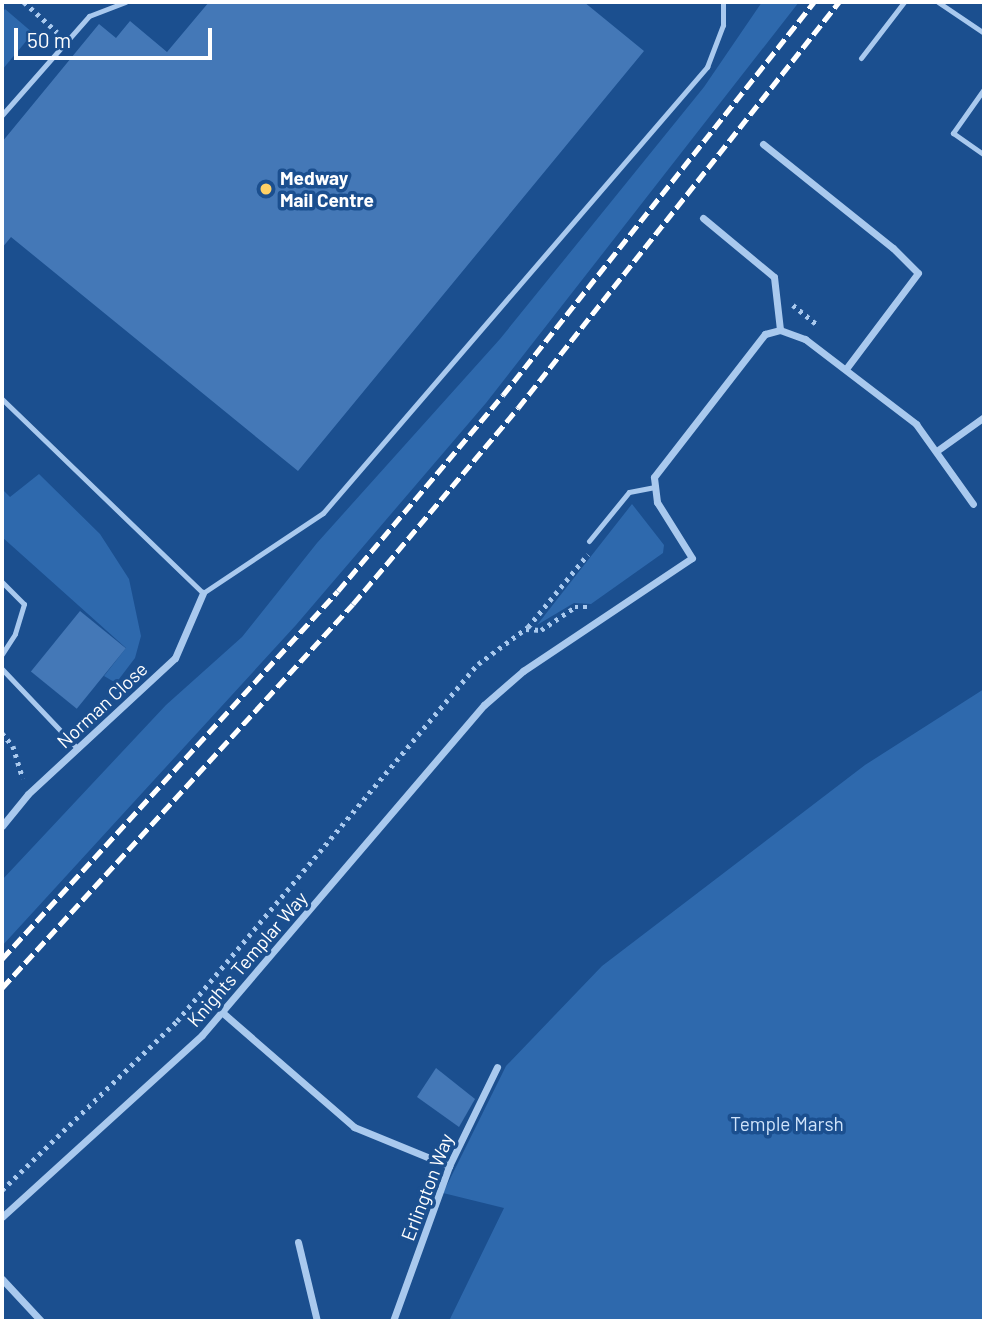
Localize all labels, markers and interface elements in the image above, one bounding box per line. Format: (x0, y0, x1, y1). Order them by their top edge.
scale bar (18, 14, 215, 58)
text: 50 m (27, 27, 71, 52)
place label: Medway Mail Centre (280, 167, 374, 211)
marker: Medway Mail Centre (258, 181, 274, 197)
street label: Norman Close (52, 657, 152, 753)
street label: Knights Templar Way (182, 887, 312, 1031)
park label: Temple Marsh (730, 1113, 844, 1135)
street label: Erlington Way (396, 1130, 458, 1244)

